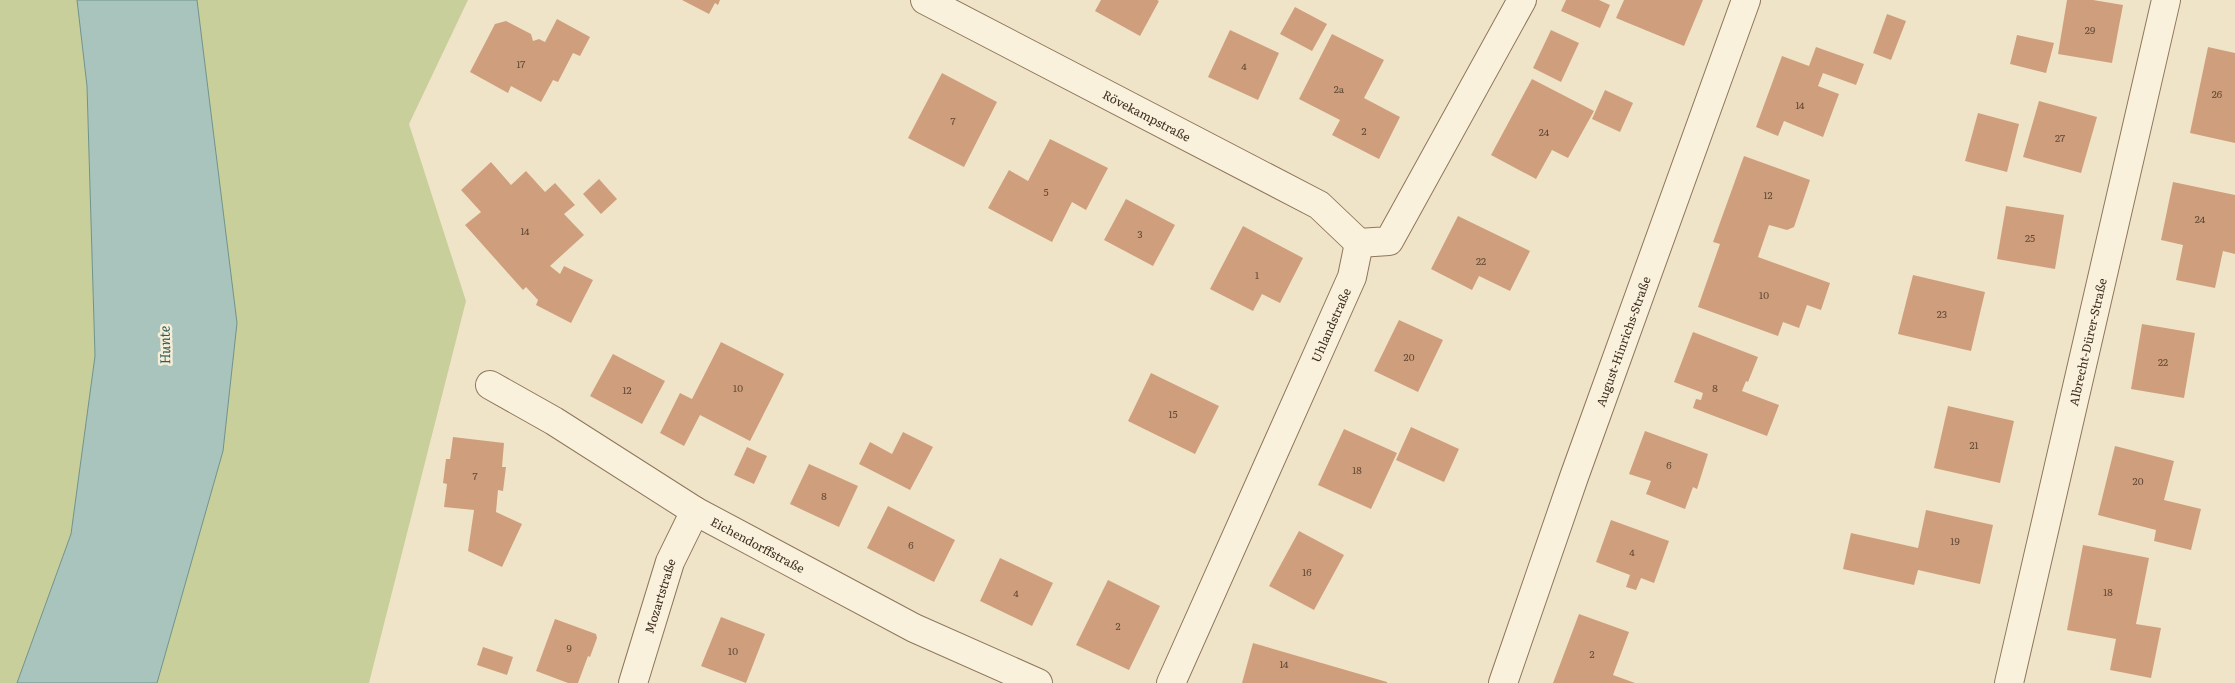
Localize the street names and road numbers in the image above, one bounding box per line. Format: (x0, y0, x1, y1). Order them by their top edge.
street label: Rövekampstraße (1100, 85, 1194, 146)
street label: August-Hinrichs-Straße (1591, 274, 1655, 409)
street label: Albrecht-Dürer-Straße (2064, 276, 2111, 408)
street label: Uhlandstraße (1306, 285, 1355, 365)
street label: Eichendorffstraße (708, 512, 808, 577)
street label: Mozartstraße (640, 555, 680, 636)

